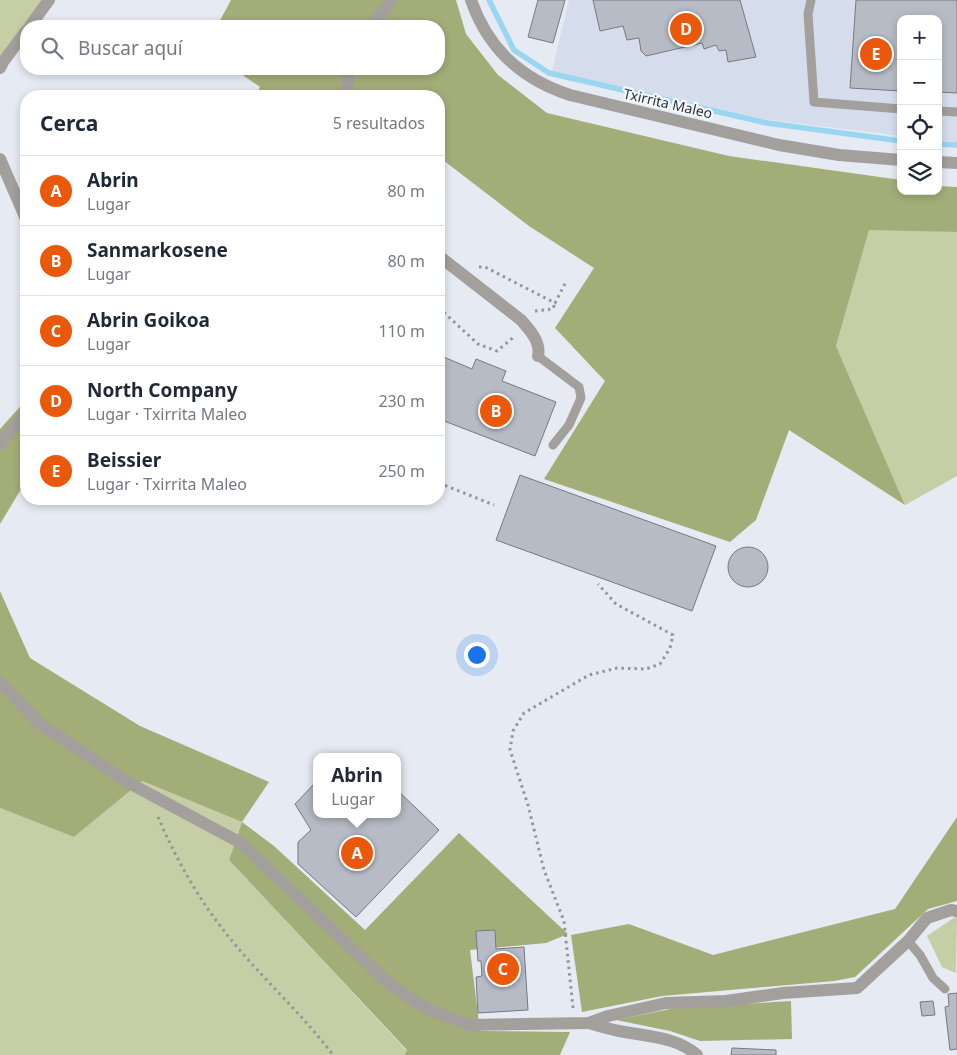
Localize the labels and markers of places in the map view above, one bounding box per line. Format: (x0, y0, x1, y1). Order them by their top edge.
pin: D (670, 10, 702, 48)
pin: E (860, 35, 892, 73)
pin: B (480, 392, 512, 430)
pin: A (341, 834, 373, 872)
pin: C (487, 950, 519, 988)

